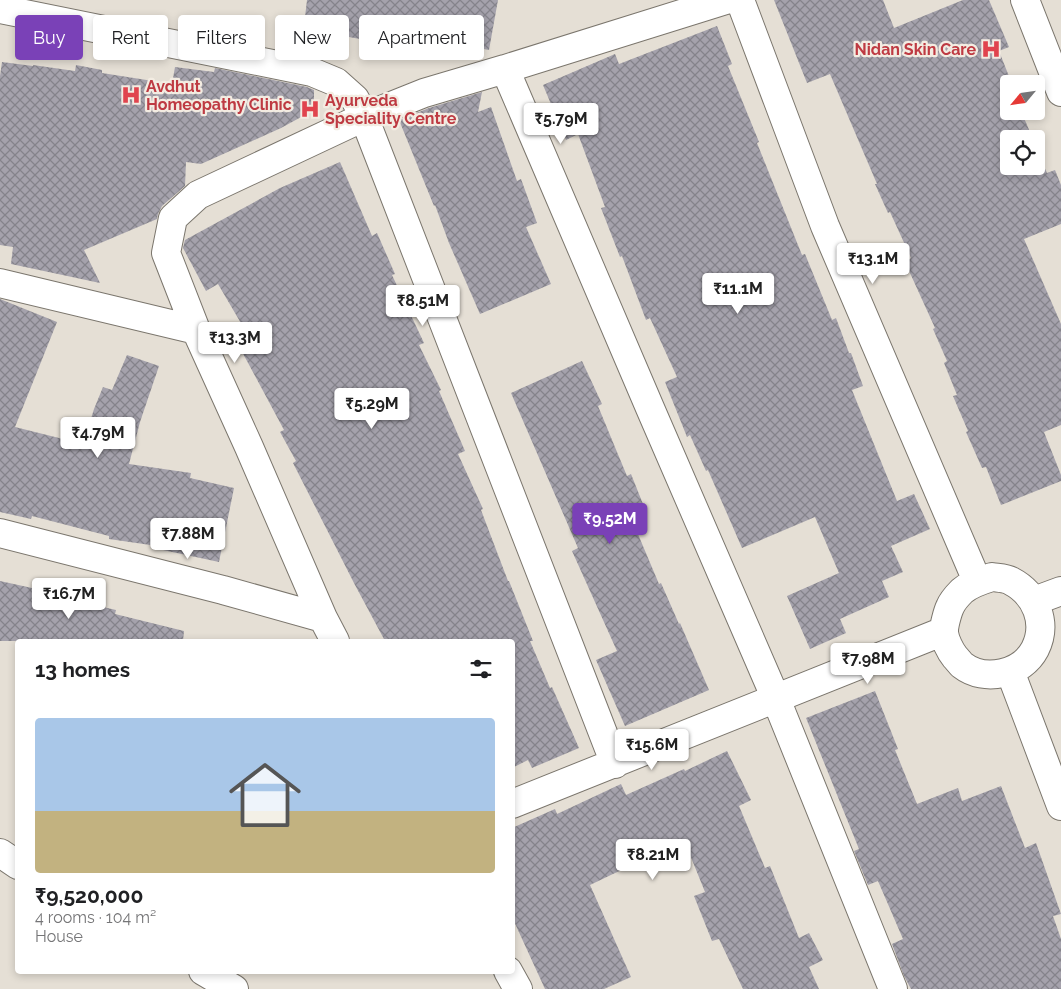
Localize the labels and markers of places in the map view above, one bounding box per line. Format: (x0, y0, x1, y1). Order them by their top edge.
hospital icon: Nidan Skin Care (980, 38, 1002, 60)
place label: Nidan Skin Care (855, 40, 976, 59)
place label: Avdhut Homeopathy Clinic (146, 77, 292, 114)
hospital icon: Avdhut Homeopathy Clinic (120, 84, 142, 106)
place label: Ayurveda Speciality Centre (325, 91, 457, 128)
hospital icon: Ayurveda Speciality Centre (299, 98, 321, 120)
pin: ₹5.79M (520, 102, 602, 145)
pin: ₹13.1M (832, 242, 914, 285)
pin: ₹11.1M (697, 272, 779, 315)
pin: ₹8.51M (382, 284, 464, 327)
pin: ₹13.3M (194, 322, 276, 364)
pin: ₹5.29M (331, 388, 413, 430)
pin: ₹4.79M (57, 416, 139, 459)
pin: ₹9.52M (569, 502, 651, 545)
pin: ₹7.88M (147, 518, 229, 560)
pin: ₹16.7M (28, 578, 110, 620)
pin: ₹7.98M (827, 642, 909, 685)
pin: ₹15.6M (611, 728, 693, 771)
pin: ₹8.21M (612, 838, 694, 881)

